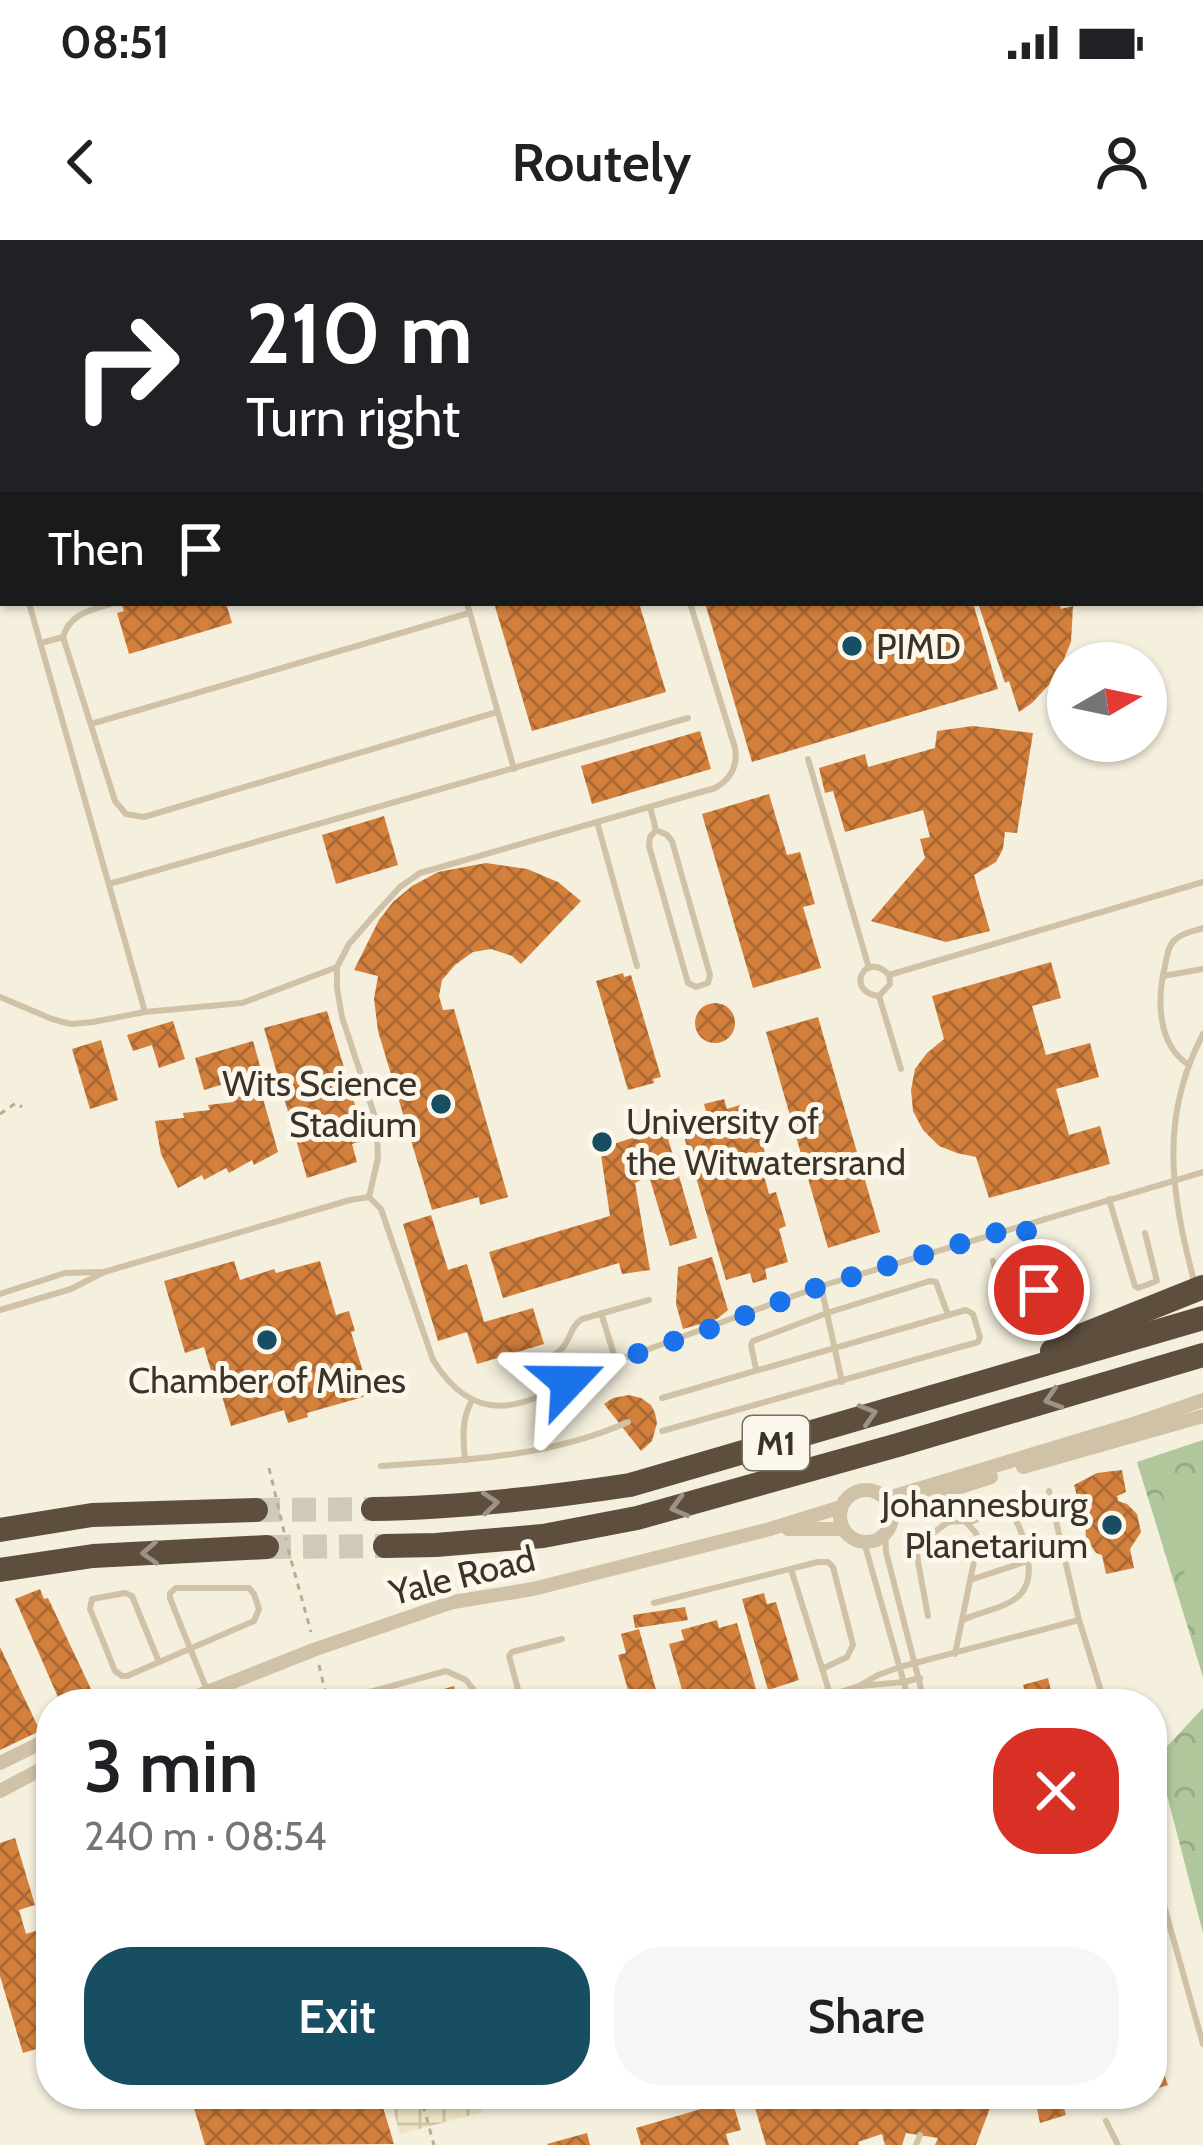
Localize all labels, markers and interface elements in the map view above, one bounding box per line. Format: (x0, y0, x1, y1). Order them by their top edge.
text: 08:51 (60, 15, 170, 69)
icon: back (48, 129, 114, 195)
text: Routely (512, 129, 691, 195)
icon: person (1089, 129, 1155, 195)
text: 210 m (246, 282, 473, 384)
icon: right (48, 288, 204, 444)
text: Turn right (246, 384, 460, 450)
icon: arrive (168, 516, 234, 582)
text: Then (48, 522, 144, 576)
place label: PIMD (876, 624, 961, 668)
marker: PIMD (839, 633, 865, 659)
north arrow (1047, 642, 1167, 762)
map controls (1047, 642, 1167, 762)
place label: Wits Science Stadium (222, 1061, 417, 1146)
marker: Wits Science Stadium (428, 1091, 454, 1117)
place label: University of the Witwatersrand (626, 1099, 906, 1184)
marker: University of the Witwatersrand (589, 1129, 615, 1155)
pin (988, 1239, 1090, 1341)
icon: arrive (1006, 1257, 1072, 1323)
position arrow (505, 1319, 631, 1445)
marker: Chamber of Mines (254, 1327, 280, 1353)
place label: Chamber of Mines (128, 1358, 406, 1402)
one-way arrow (1044, 1385, 1065, 1410)
one-way arrow (857, 1403, 878, 1428)
road number: M1 (743, 1416, 809, 1470)
place label: Johannesburg Planetarium (880, 1482, 1089, 1567)
one-way arrow (481, 1491, 500, 1516)
one-way arrow (669, 1492, 690, 1517)
marker: Johannesburg Planetarium (1099, 1512, 1125, 1538)
street label: Yale Road (384, 1536, 539, 1615)
one-way arrow (140, 1539, 159, 1565)
text: 3 min (84, 1723, 258, 1810)
button: close (993, 1728, 1119, 1854)
text: 240 m · 08:54 (84, 1812, 327, 1860)
button: Exit (84, 1947, 590, 2085)
button: Share (614, 1947, 1119, 2085)

